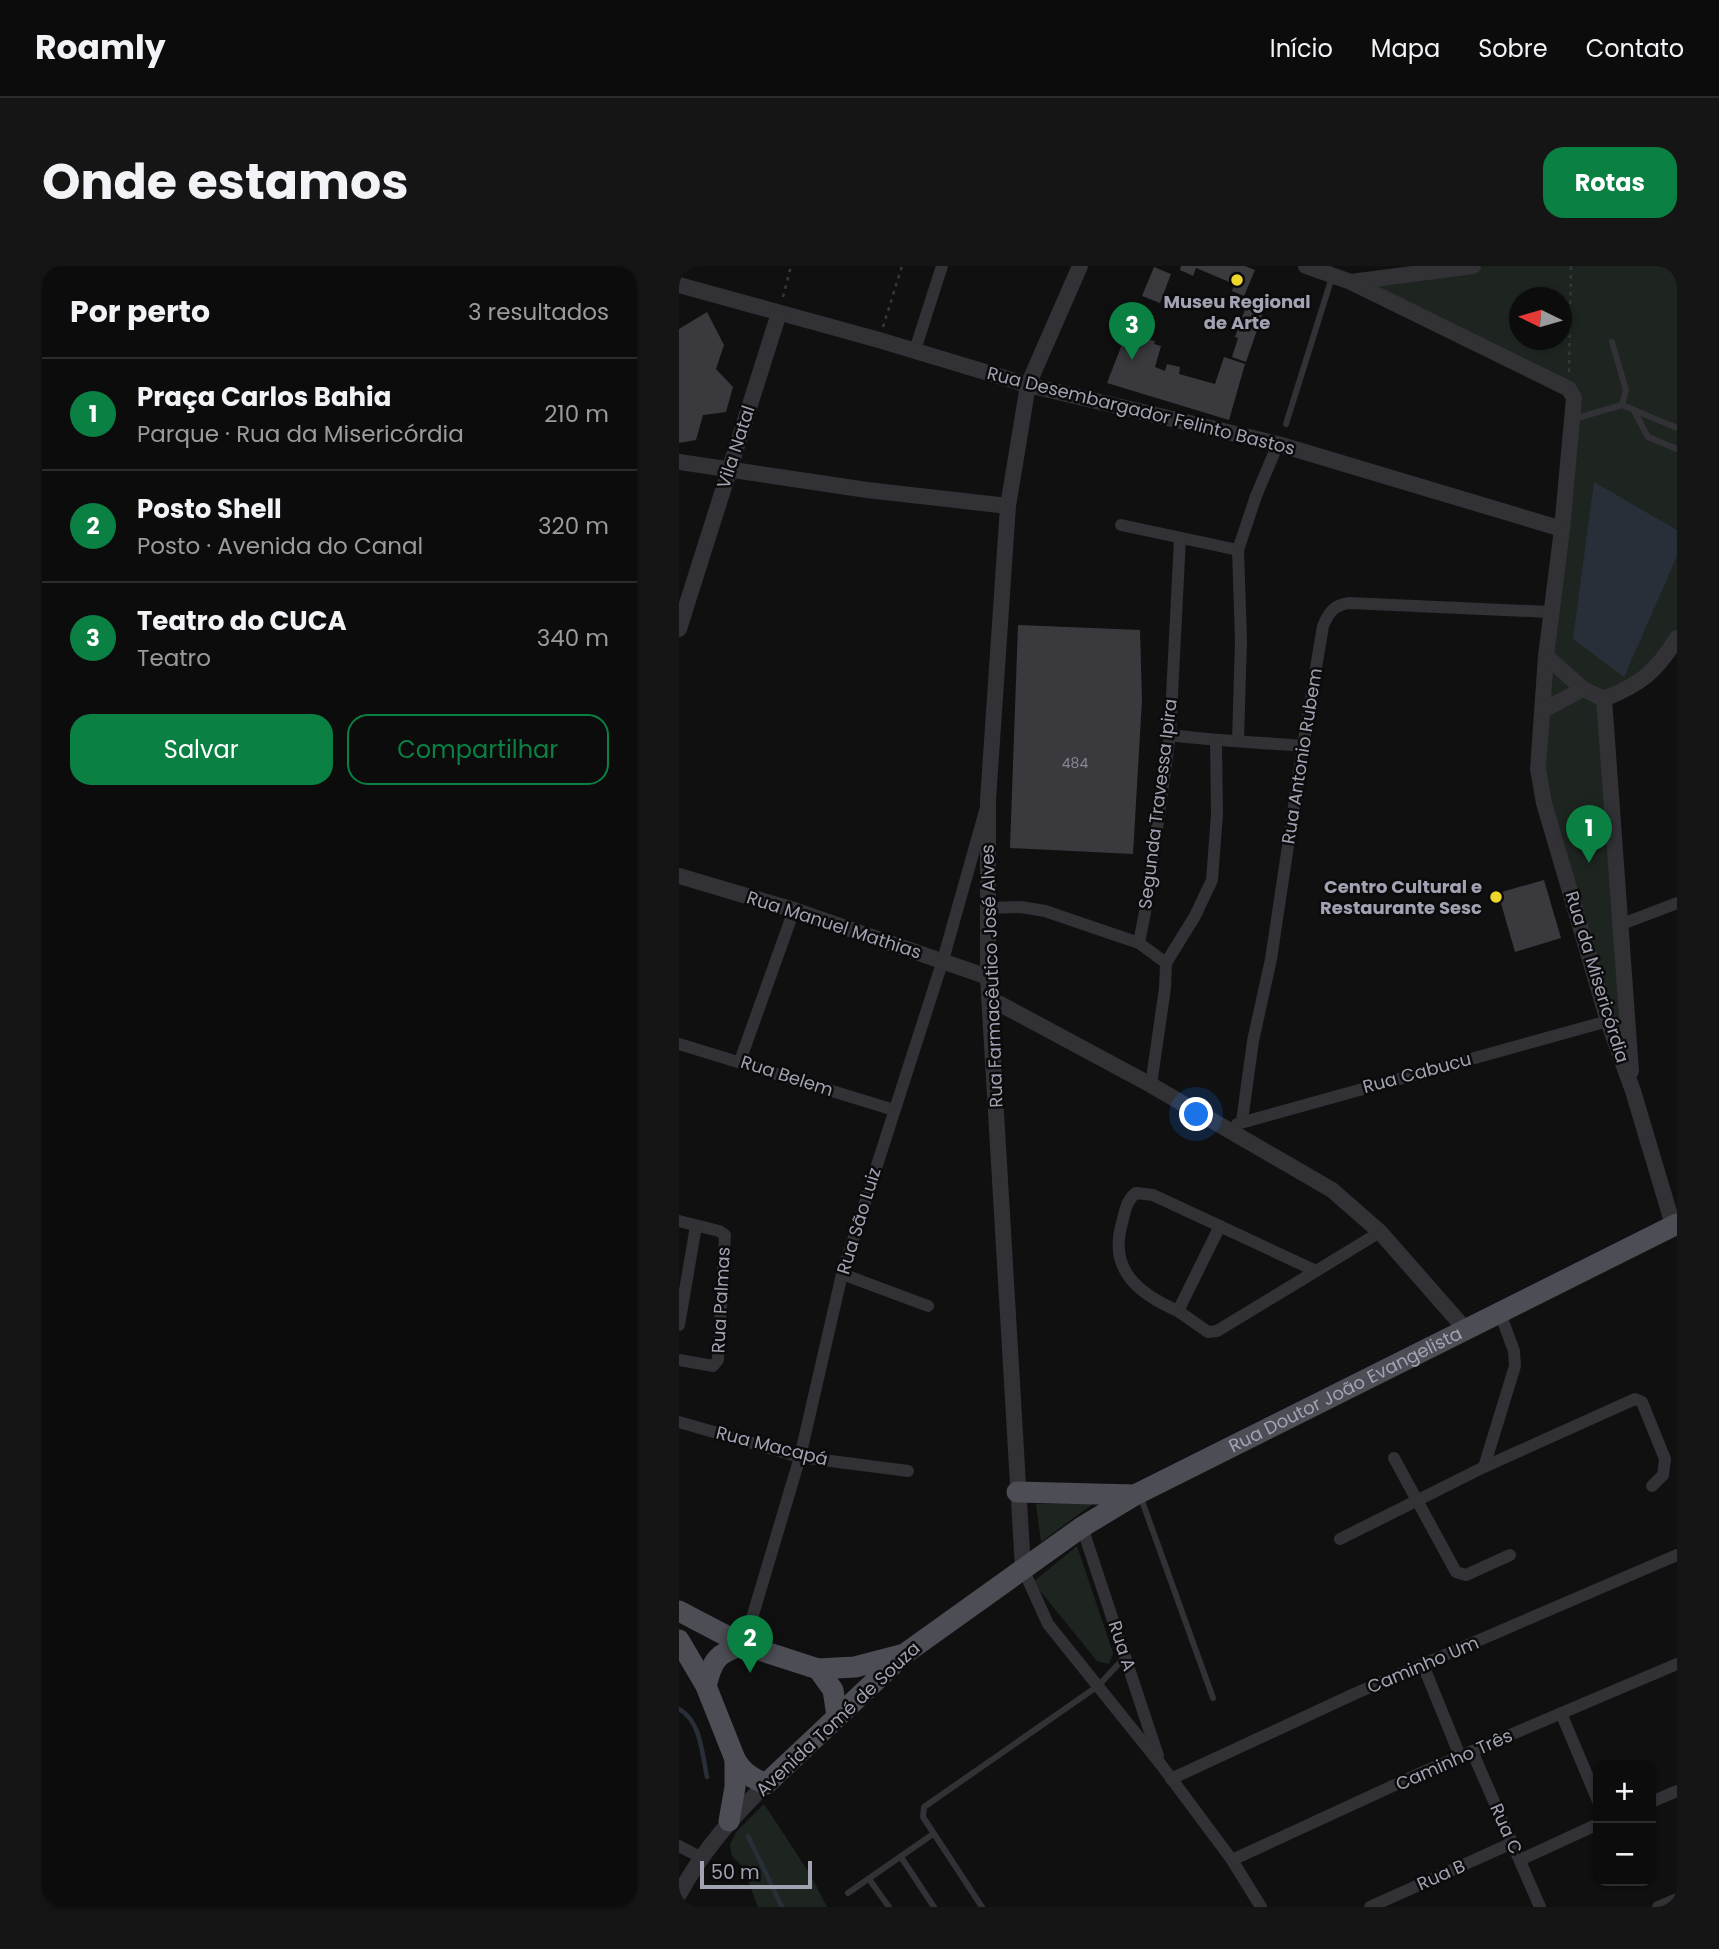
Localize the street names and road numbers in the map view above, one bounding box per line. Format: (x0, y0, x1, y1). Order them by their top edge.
street label: Rua Desembargador Felinto Bastos (985, 360, 1298, 461)
street label: Vila Natal (710, 402, 761, 492)
street label: Rua Antonio Rubem (1275, 666, 1328, 846)
street label: Segunda Travessa Ipira (1132, 697, 1183, 910)
street label: Rua Farmacêutico José Alves (974, 844, 1009, 1108)
street label: Rua Manuel Mathias (744, 884, 925, 965)
street label: Rua da Misericórdia (1559, 888, 1635, 1066)
street label: Rua Cabucu (1360, 1046, 1474, 1099)
street label: Rua Belem (738, 1049, 837, 1102)
street label: Rua São Luiz (830, 1164, 887, 1277)
street label: Rua Palmas (705, 1246, 736, 1354)
street label: Rua Doutor João Evangelista (1224, 1320, 1466, 1458)
street label: Rua Macapá (714, 1420, 831, 1471)
street label: Rua A (1103, 1617, 1142, 1674)
street label: Caminho Um (1363, 1630, 1483, 1699)
street label: Avenida Tomé de Souza (750, 1636, 925, 1802)
street label: Caminho Três (1391, 1723, 1516, 1796)
street label: Rua C (1484, 1799, 1529, 1858)
street label: Rua B (1413, 1853, 1469, 1896)

